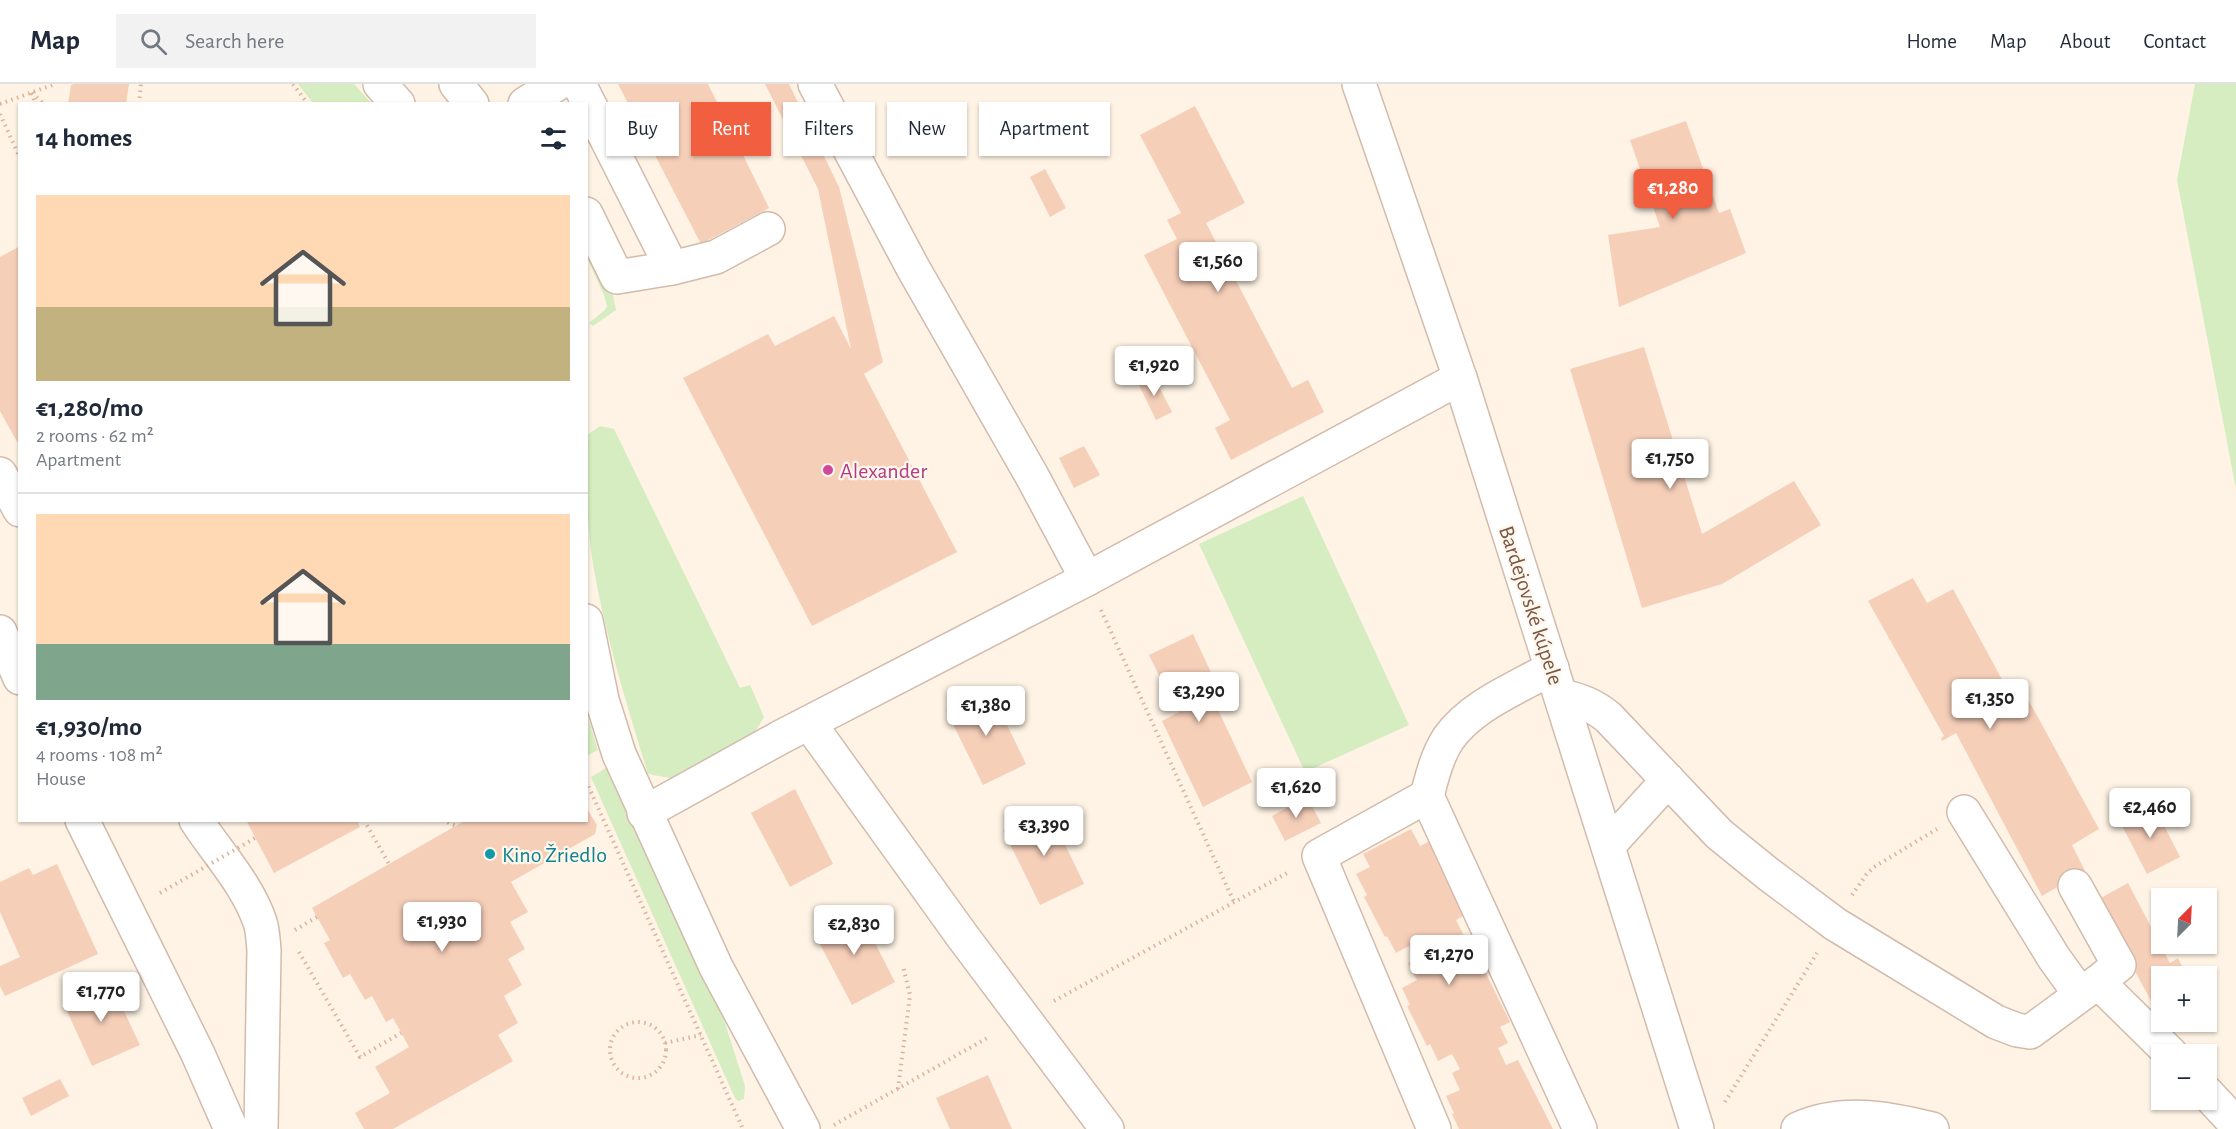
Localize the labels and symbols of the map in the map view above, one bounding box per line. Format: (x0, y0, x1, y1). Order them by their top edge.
pin: €1,280 (1624, 169, 1722, 220)
pin: €1,560 (1169, 242, 1267, 293)
pin: €1,920 (1105, 346, 1203, 397)
pin: €1,750 (1621, 439, 1719, 490)
place label: Alexander (840, 460, 927, 482)
marker: Alexander (821, 463, 835, 477)
street label: Bardejovské kúpele (1495, 523, 1567, 688)
pin: €3,290 (1150, 672, 1248, 723)
pin: €1,350 (1941, 679, 2039, 730)
pin: €1,380 (937, 686, 1035, 737)
pin: €1,620 (1247, 768, 1345, 819)
pin: €2,460 (2101, 788, 2199, 839)
pin: €3,390 (995, 806, 1093, 857)
place label: Kino Žriedlo (502, 843, 607, 866)
marker: Kino Žriedlo (483, 847, 497, 861)
north arrow (2151, 888, 2217, 954)
pin: €1,930 (393, 902, 491, 953)
pin: €2,830 (805, 905, 903, 956)
pin: €1,270 (1400, 935, 1498, 986)
pin: €1,770 (52, 972, 150, 1023)

